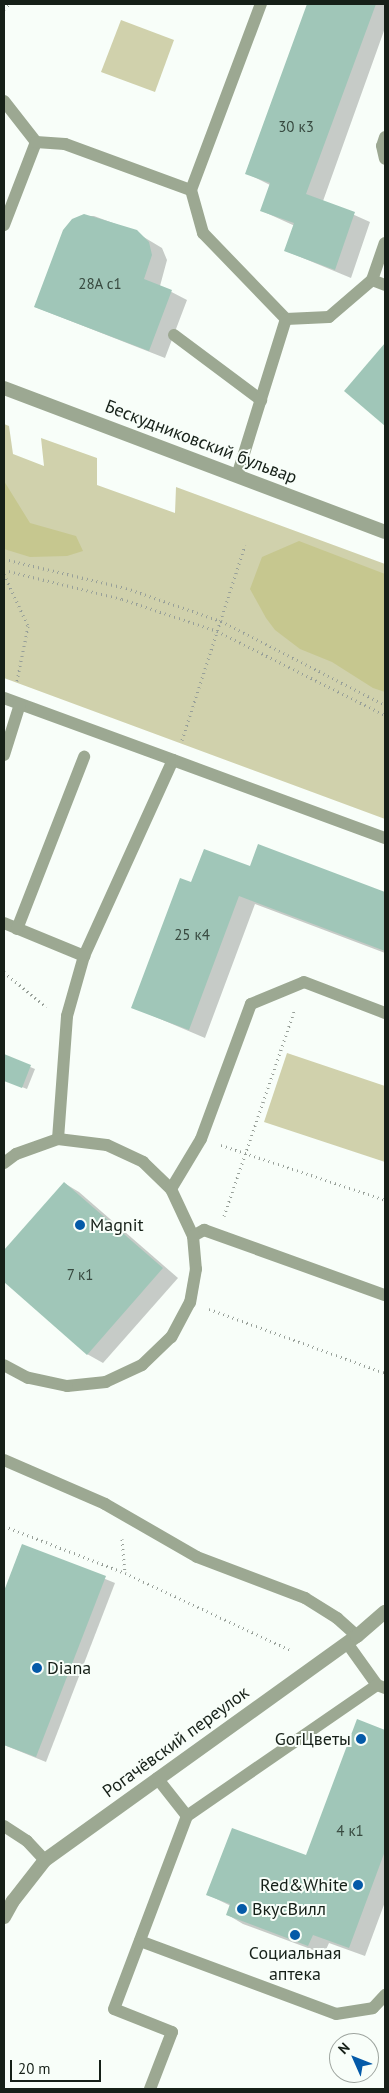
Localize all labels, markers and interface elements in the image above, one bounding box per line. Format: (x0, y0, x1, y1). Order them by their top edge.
house number: 30 к3 (278, 118, 314, 136)
house number: 28А с1 (78, 275, 122, 293)
street label: Бескудниковский бульвар (102, 395, 300, 489)
house number: 25 к4 (174, 926, 210, 944)
place label: Magnit (90, 1214, 144, 1236)
marker: Magnit (74, 1219, 86, 1231)
house number: 7 к1 (66, 1266, 94, 1284)
place label: Diana (47, 1657, 91, 1679)
marker: Diana (31, 1662, 43, 1674)
street label: Рогачёвский переулок (99, 1682, 253, 1802)
place label: GorЦветы (275, 1728, 351, 1750)
marker: GorЦветы (355, 1733, 367, 1745)
house number: 4 к1 (336, 1822, 364, 1840)
place label: Red&White (260, 1874, 348, 1896)
marker: Red&White (352, 1879, 364, 1891)
place label: ВкусВилл (252, 1898, 326, 1920)
marker: ВкусВилл (236, 1903, 248, 1915)
marker: Социальная аптека (289, 1929, 301, 1941)
place label: Социальная аптека (249, 1943, 341, 1986)
north arrow (329, 2033, 379, 2083)
text: N (334, 2039, 354, 2058)
scale bar (12, 2050, 104, 2082)
text: 20 m (18, 2059, 51, 2078)

